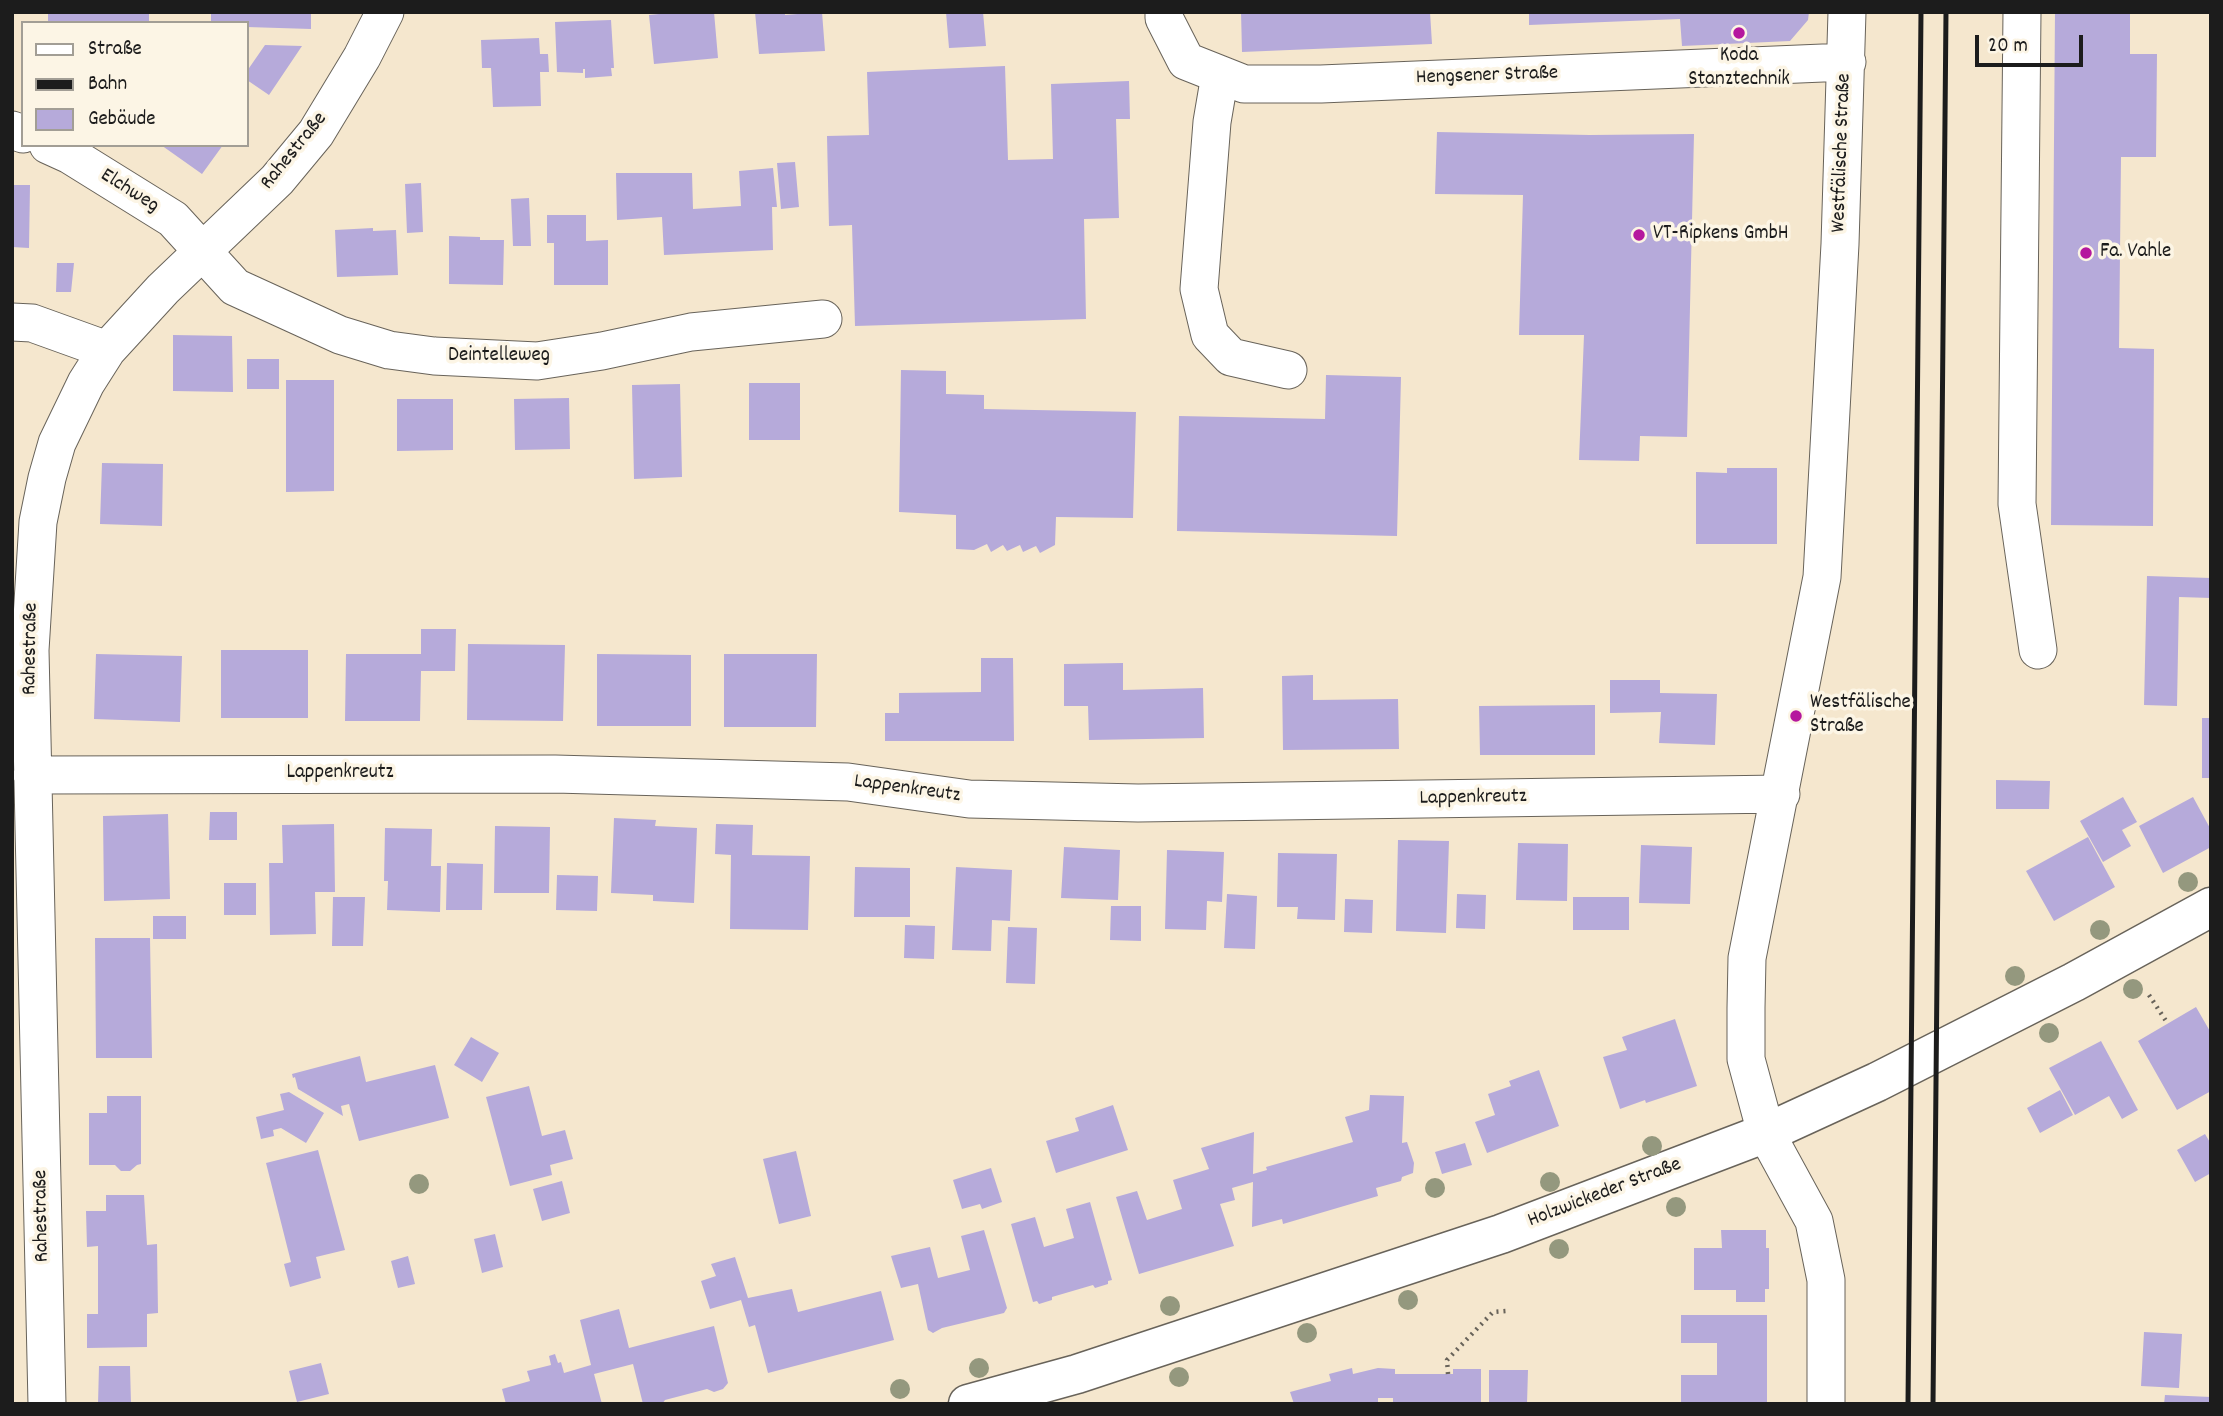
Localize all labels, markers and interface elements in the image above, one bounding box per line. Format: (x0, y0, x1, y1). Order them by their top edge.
legend (21, 21, 248, 147)
scale bar (1978, 21, 2086, 65)
marker: Koda Stanztechnik (1731, 25, 1747, 41)
text: 20 m (1988, 32, 2028, 62)
text: Straße (88, 35, 142, 65)
place label: Koda Stanztechnik (1688, 44, 1790, 94)
street label: Hengsener Straße (1415, 62, 1559, 92)
text: Bahn (88, 70, 127, 100)
street label: Westfälische Straße (1828, 73, 1858, 233)
text: Gebäude (88, 105, 156, 135)
street label: Rahestraße (256, 108, 334, 196)
street label: Elchweg (95, 164, 163, 220)
place label: VT-Ripkens GmbH (1653, 222, 1789, 248)
marker: VT-Ripkens GmbH (1631, 227, 1647, 243)
place label: Fa. Vahle (2100, 240, 2171, 266)
marker: Fa. Vahle (2078, 245, 2094, 261)
street label: Deintelleweg (448, 344, 550, 370)
street label: Rahestraße (19, 603, 45, 695)
place label: Westfälische Straße (1810, 691, 1911, 741)
marker: Westfälische Straße (1788, 708, 1804, 724)
street label: Lappenkreutz (286, 761, 394, 787)
street label: Lappenkreutz (852, 770, 962, 810)
street label: Lappenkreutz (1419, 785, 1527, 813)
street label: Holzwickeder Straße (1525, 1153, 1685, 1235)
street label: Rahestraße (30, 1170, 56, 1262)

